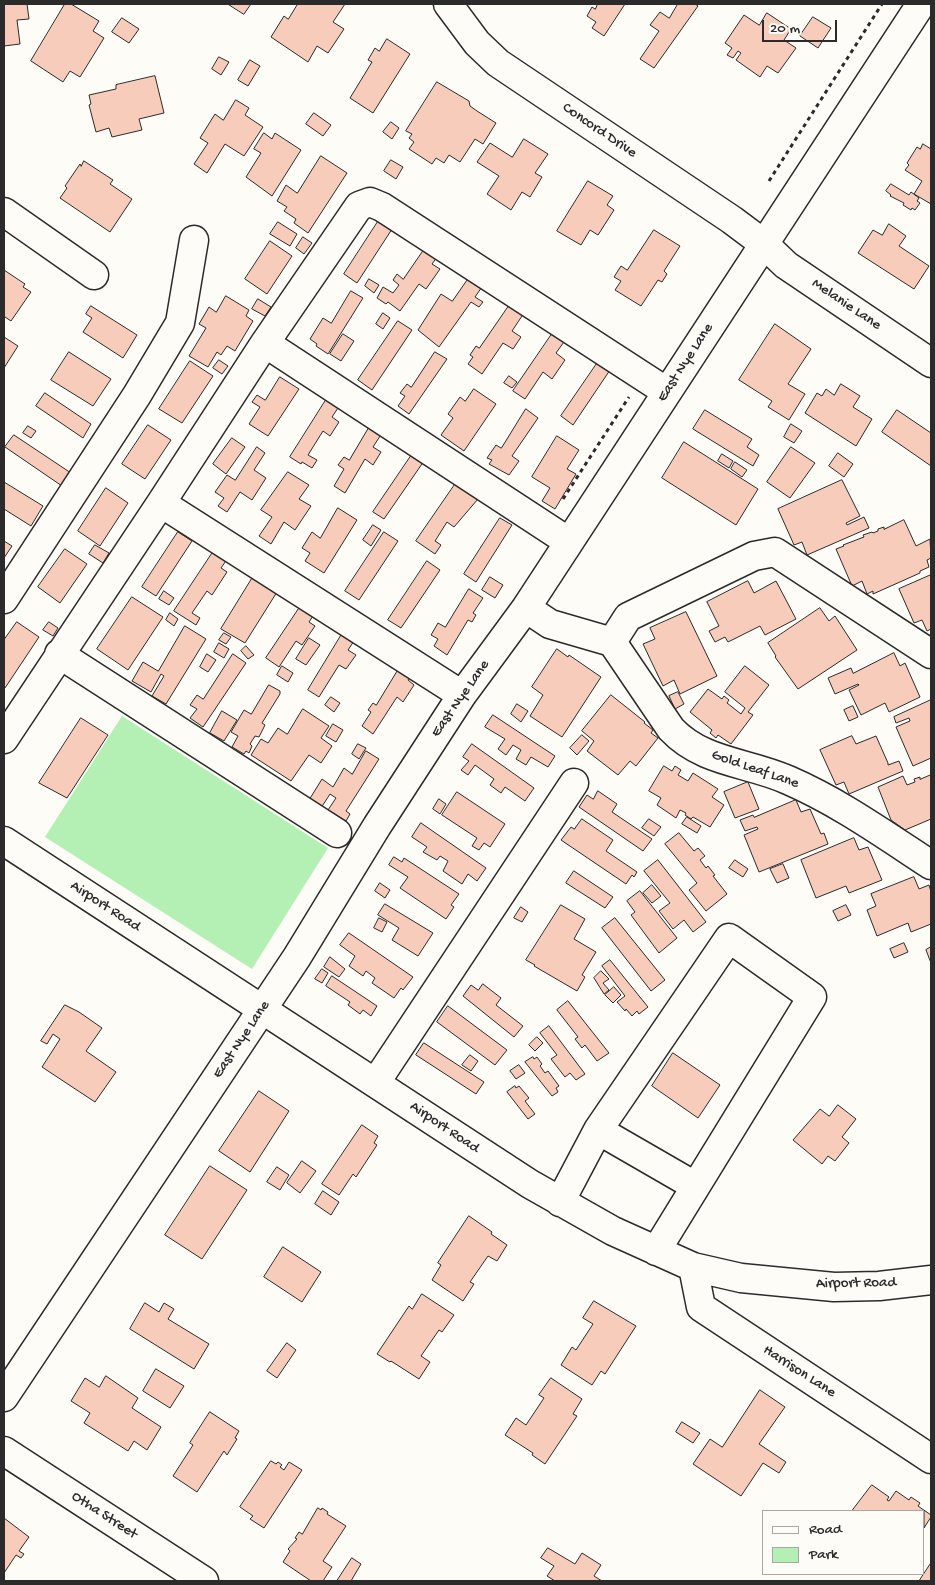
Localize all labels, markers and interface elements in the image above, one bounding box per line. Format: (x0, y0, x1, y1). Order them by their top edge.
scale bar (765, 10, 840, 42)
text: 20 m (770, 20, 800, 38)
street label: Concord Drive (558, 99, 640, 163)
street label: Melanie Lane (808, 275, 884, 335)
street label: East Nye Lane (654, 320, 718, 406)
street label: East Nye Lane (428, 657, 494, 741)
street label: Gold Leaf Lane (709, 747, 801, 793)
street label: Airport Road (66, 878, 144, 936)
street label: East Nye Lane (209, 998, 275, 1082)
street label: Airport Road (406, 1098, 482, 1158)
street label: Airport Road (816, 1274, 896, 1294)
street label: Harrison Lane (759, 1342, 839, 1402)
street label: Otha Street (68, 1488, 140, 1544)
legend (762, 1510, 925, 1575)
text: Road (809, 1521, 842, 1539)
text: Park (809, 1546, 838, 1564)

